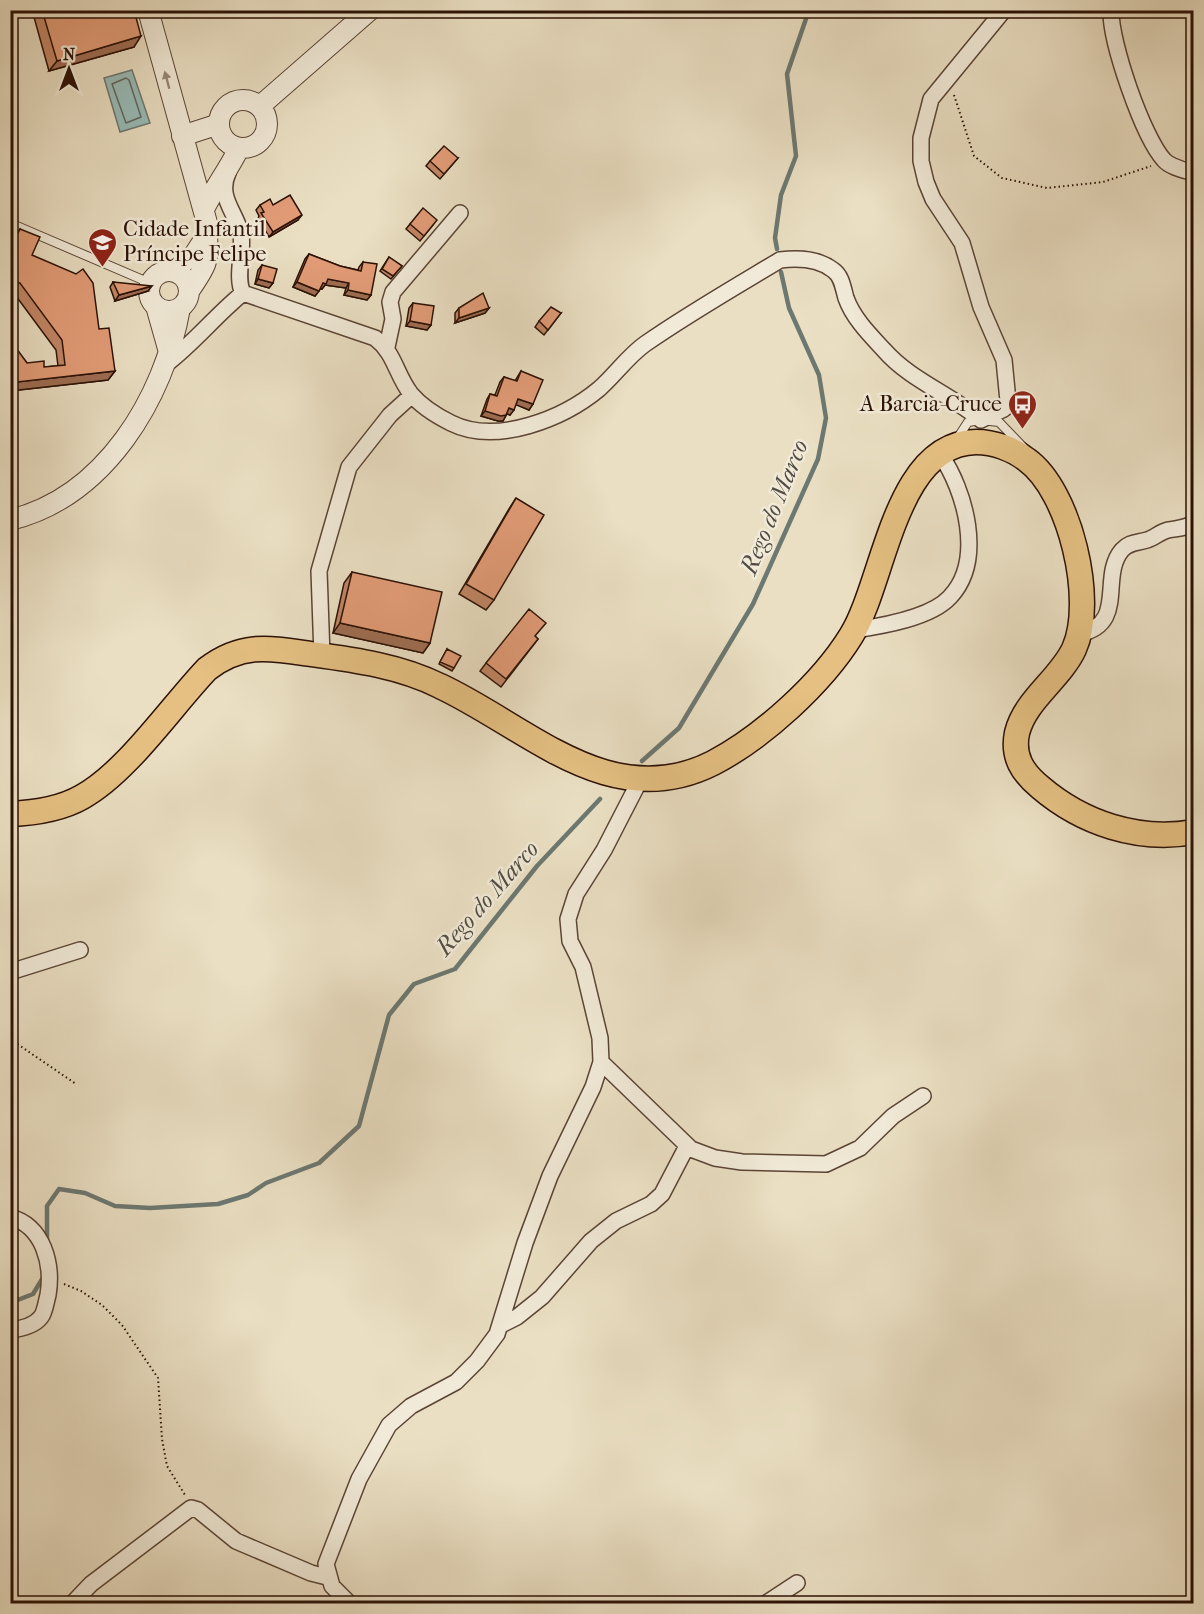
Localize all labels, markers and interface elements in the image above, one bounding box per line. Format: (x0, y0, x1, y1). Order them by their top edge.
north arrow (39, 39, 99, 99)
text: N (63, 45, 76, 64)
one-way arrow (161, 71, 171, 89)
place label: Cidade Infantil Príncipe Felipe (123, 216, 267, 267)
school or university icon: Cidade Infantil Príncipe Felipe (86, 226, 118, 268)
bus stop icon: A Barcia-Cruce (1007, 388, 1039, 430)
place label: A Barcia-Cruce (859, 391, 1002, 417)
water label: Rego do Marco (734, 436, 814, 580)
water label: Rego do Marco (428, 835, 544, 962)

